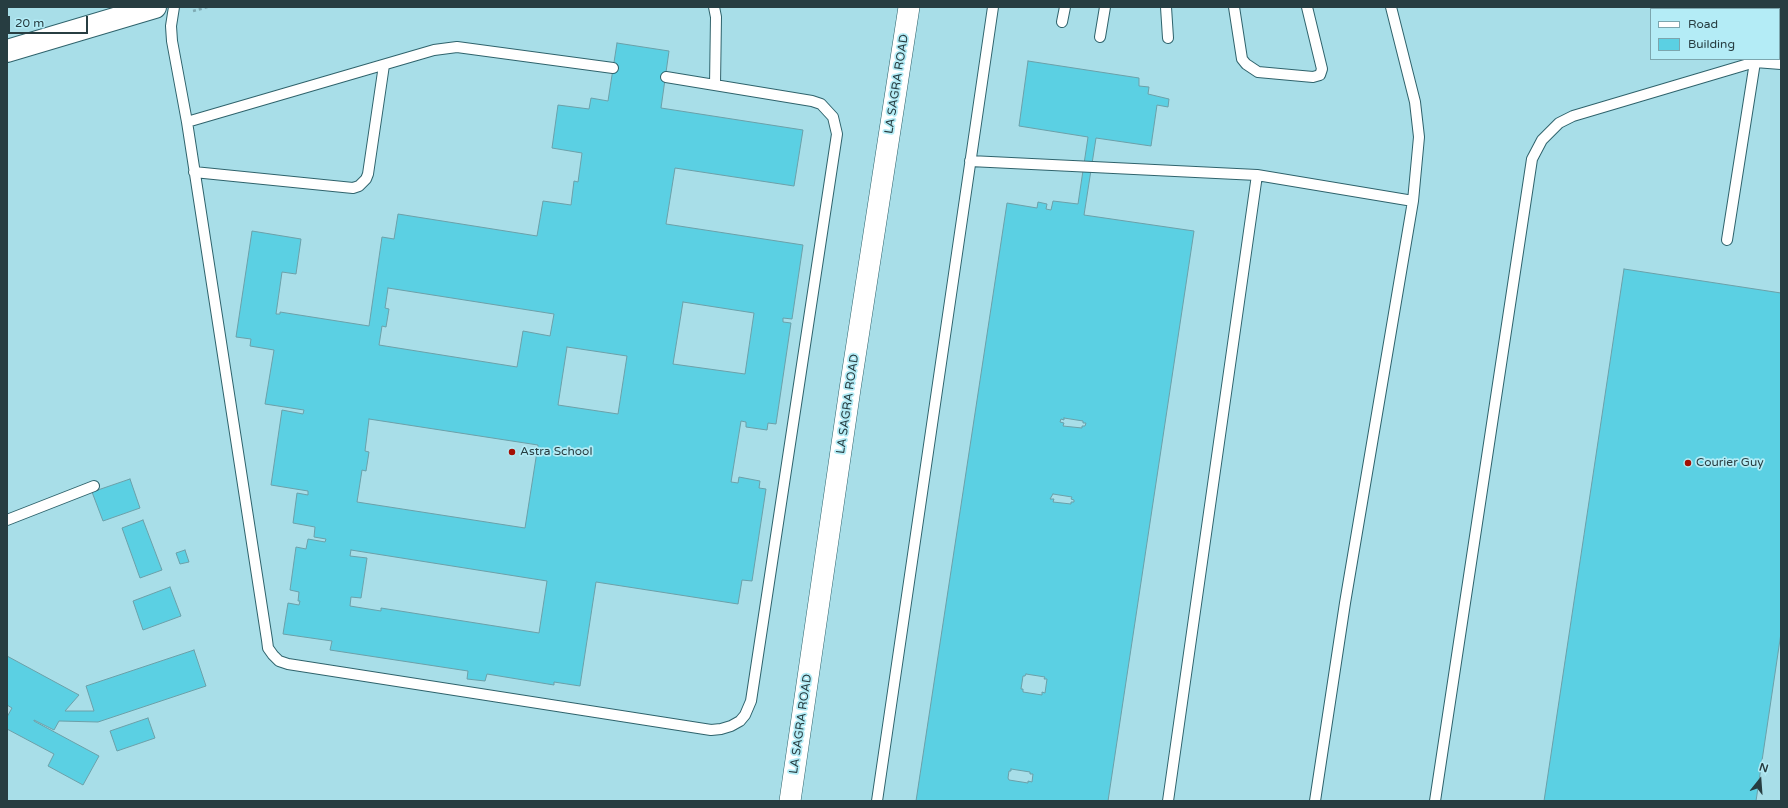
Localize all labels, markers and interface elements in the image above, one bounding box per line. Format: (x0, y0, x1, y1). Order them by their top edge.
scale bar (10, 8, 90, 34)
legend (1650, 8, 1780, 60)
text: 20 m (15, 16, 44, 30)
text: Road (1688, 17, 1718, 31)
street label: LA SAGRA ROAD (882, 33, 912, 135)
text: Building (1688, 37, 1735, 51)
street label: LA SAGRA ROAD (834, 353, 862, 455)
place label: Astra School (520, 445, 592, 459)
marker: Astra School (507, 447, 517, 457)
place label: Courier Guy (1696, 456, 1764, 470)
marker: Courier Guy (1683, 458, 1693, 468)
street label: LA SAGRA ROAD (787, 673, 815, 775)
north arrow (1740, 760, 1780, 800)
text: N (1758, 761, 1770, 776)

